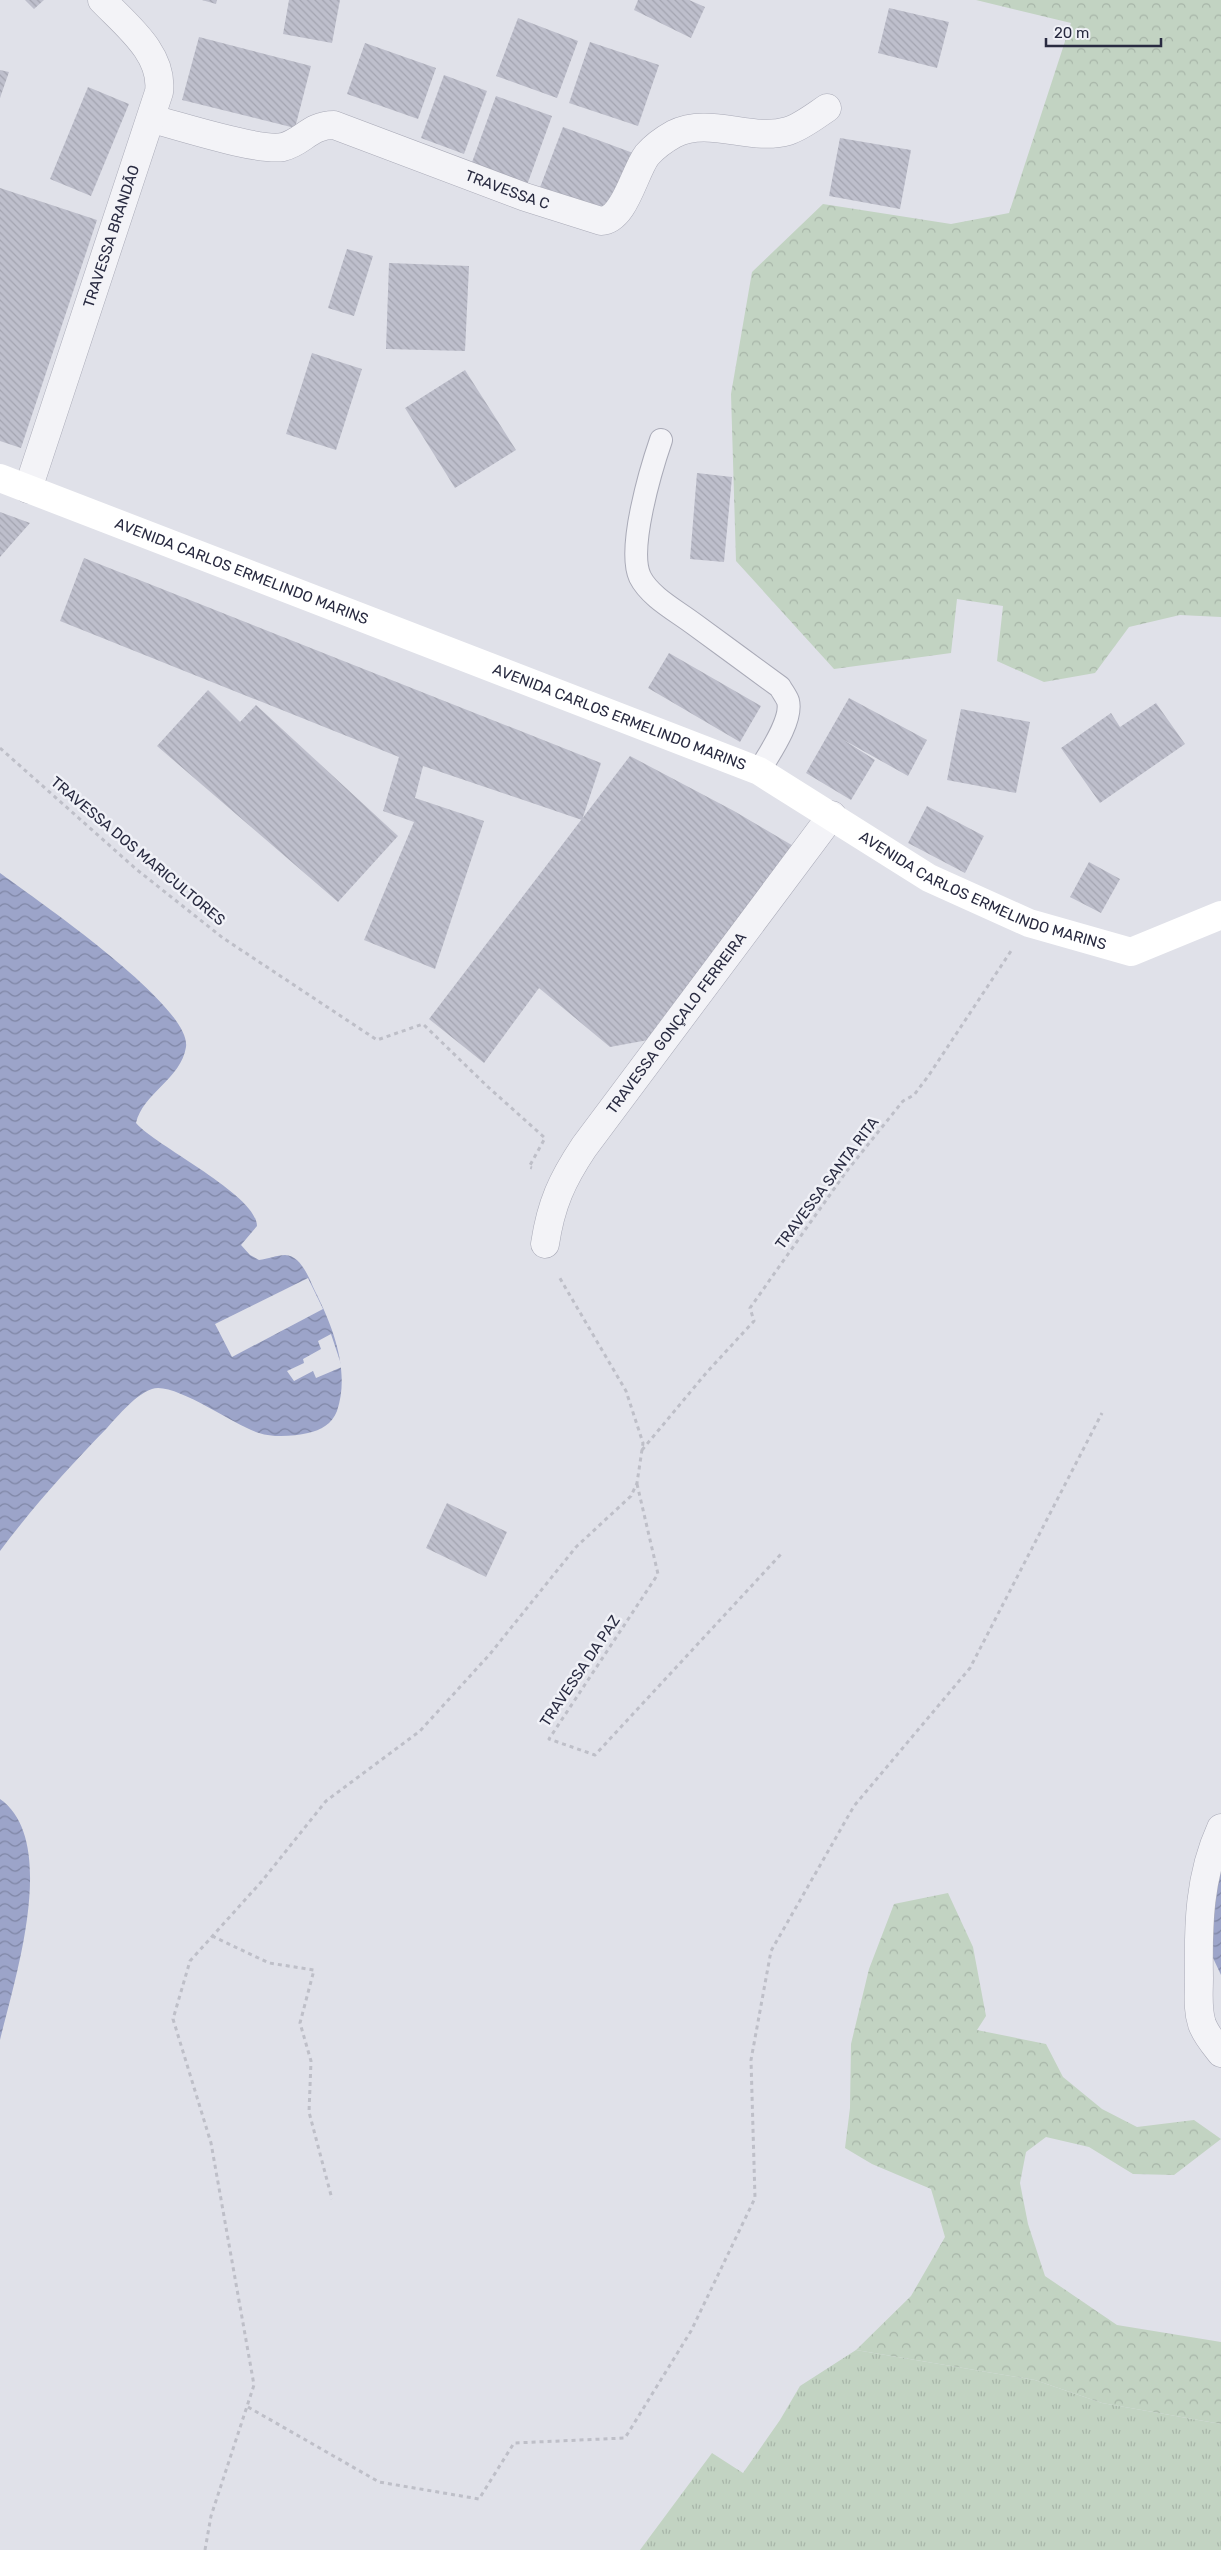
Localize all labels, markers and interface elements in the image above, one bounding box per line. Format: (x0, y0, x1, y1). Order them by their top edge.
scale bar (1046, 15, 1161, 47)
text: 20 m (1054, 24, 1089, 42)
street label: TRAVESSA BRANDÃO (79, 163, 143, 310)
street label: TRAVESSA C (463, 166, 552, 213)
street label: AVENIDA CARLOS ERMELINDO MARINS (112, 514, 371, 628)
street label: AVENIDA CARLOS ERMELINDO MARINS (490, 660, 749, 774)
street label: TRAVESSA DOS MARICULTORES (47, 773, 229, 929)
street label: AVENIDA CARLOS ERMELINDO MARINS (856, 827, 1108, 954)
street label: TRAVESSA GONÇALO FERREIRA (603, 929, 750, 1118)
street label: TRAVESSA SANTA RITA (771, 1113, 883, 1253)
street label: TRAVESSA DA PAZ (536, 1612, 624, 1730)

